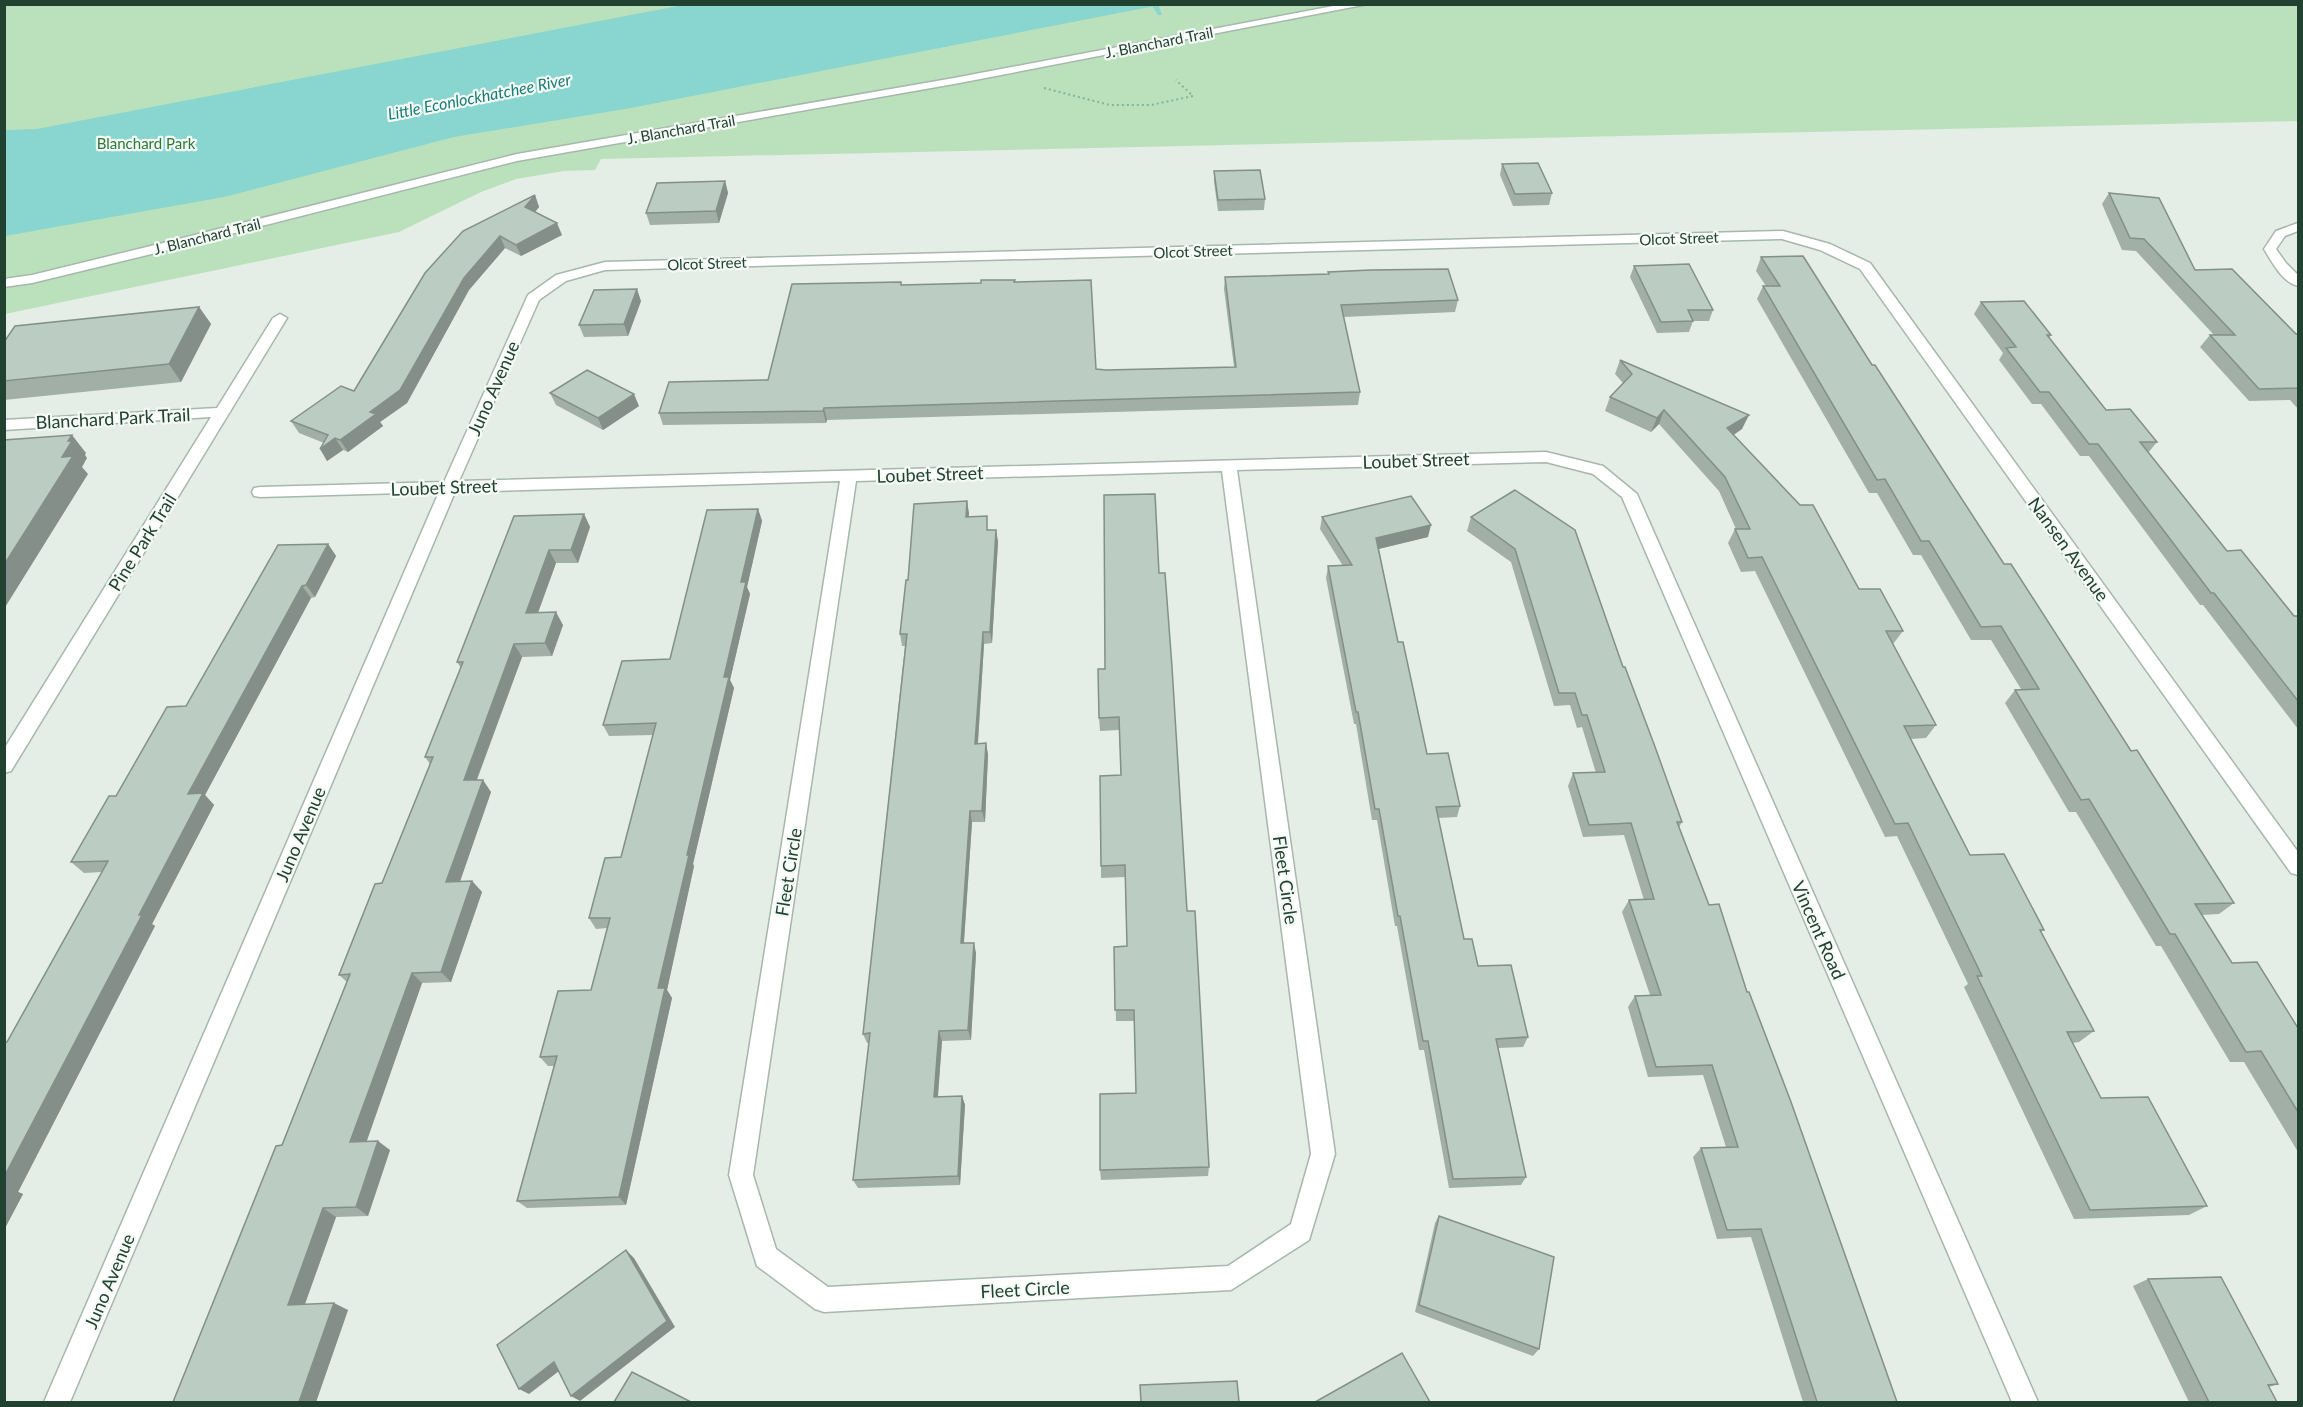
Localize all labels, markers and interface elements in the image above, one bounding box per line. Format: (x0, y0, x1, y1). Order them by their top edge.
street label: J. Blanchard Trail (1103, 23, 1215, 61)
water label: Little Econlockhatchee River (386, 69, 573, 123)
street label: J. Blanchard Trail (625, 111, 737, 147)
park label: Blanchard Park (97, 134, 196, 152)
street label: J. Blanchard Trail (152, 214, 262, 258)
street label: Olcot Street (1639, 228, 1720, 248)
street label: Olcot Street (1153, 241, 1234, 261)
street label: Olcot Street (667, 253, 748, 273)
street label: Juno Avenue (462, 337, 524, 439)
street label: Blanchard Park Trail (35, 403, 191, 433)
street label: Loubet Street (1362, 447, 1470, 473)
street label: Loubet Street (876, 461, 984, 487)
street label: Loubet Street (390, 474, 498, 500)
street label: Pine Park Trail (103, 489, 181, 595)
street label: Nansen Avenue (2024, 493, 2114, 605)
street label: Juno Avenue (270, 783, 330, 885)
street label: Fleet Circle (770, 826, 806, 918)
street label: Fleet Circle (1269, 834, 1303, 926)
street label: Vincent Road (1788, 877, 1850, 983)
street label: Juno Avenue (79, 1230, 139, 1332)
street label: Fleet Circle (980, 1276, 1070, 1302)

